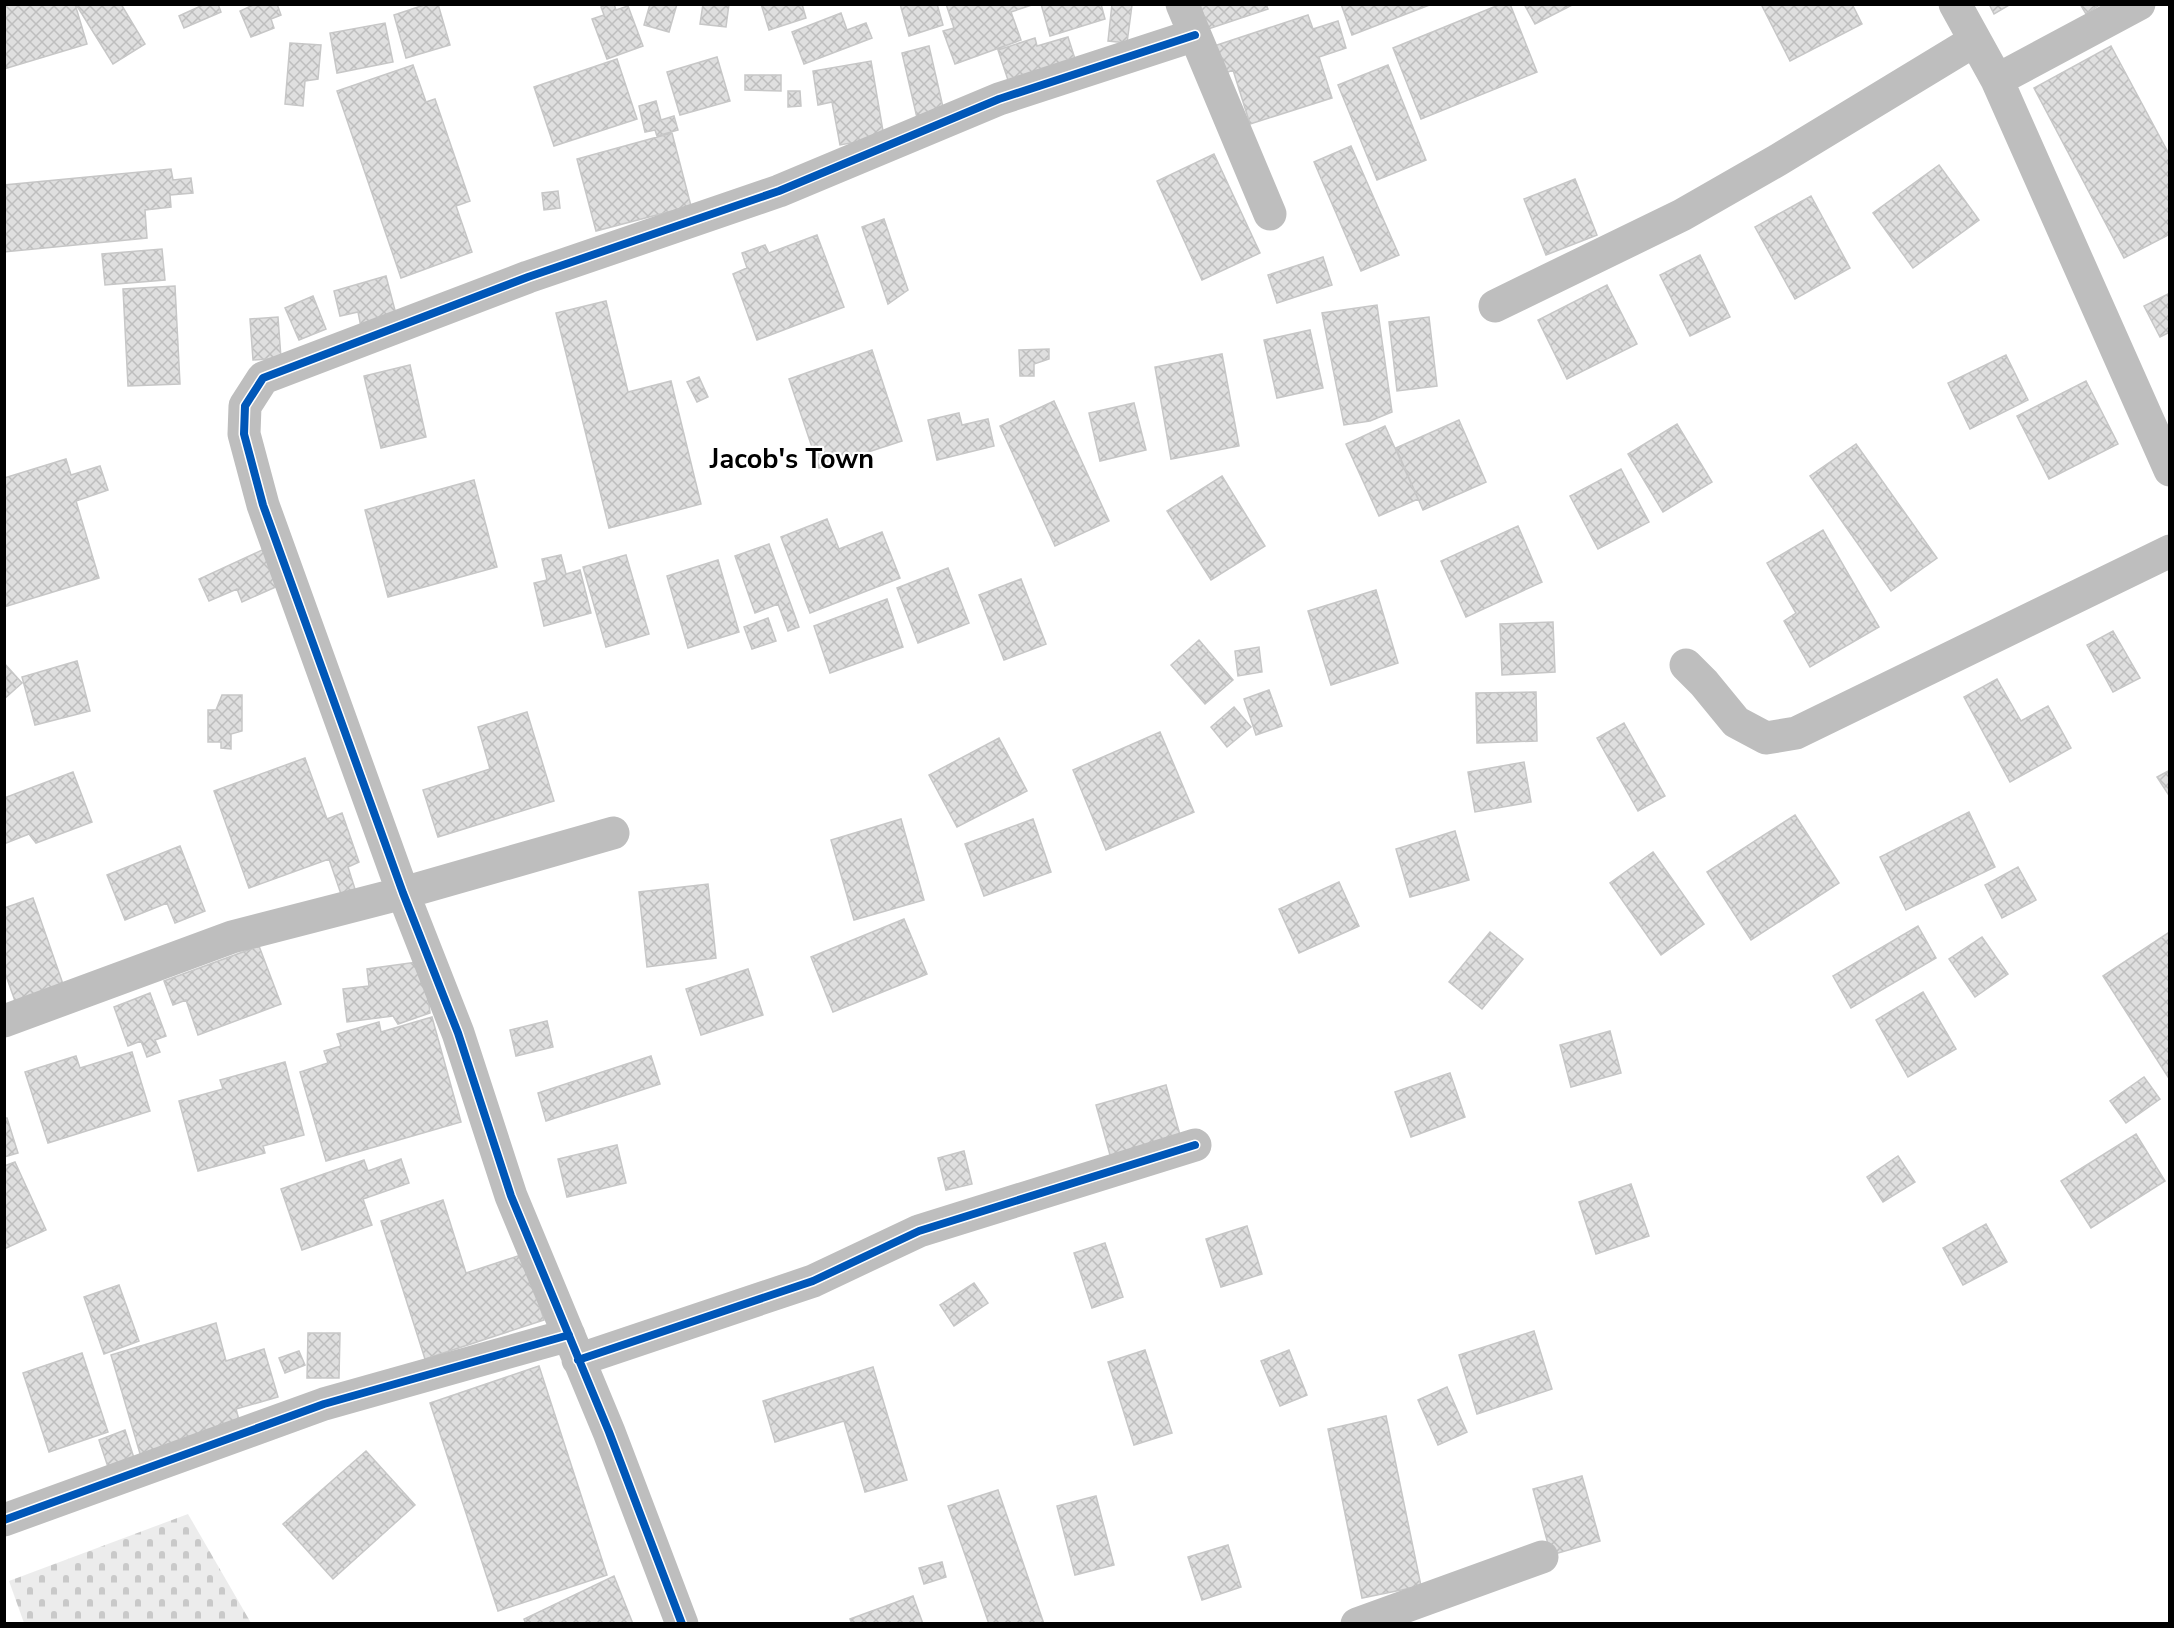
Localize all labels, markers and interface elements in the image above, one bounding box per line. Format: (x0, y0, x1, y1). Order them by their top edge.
district label: Jacob's Town (709, 441, 874, 478)

